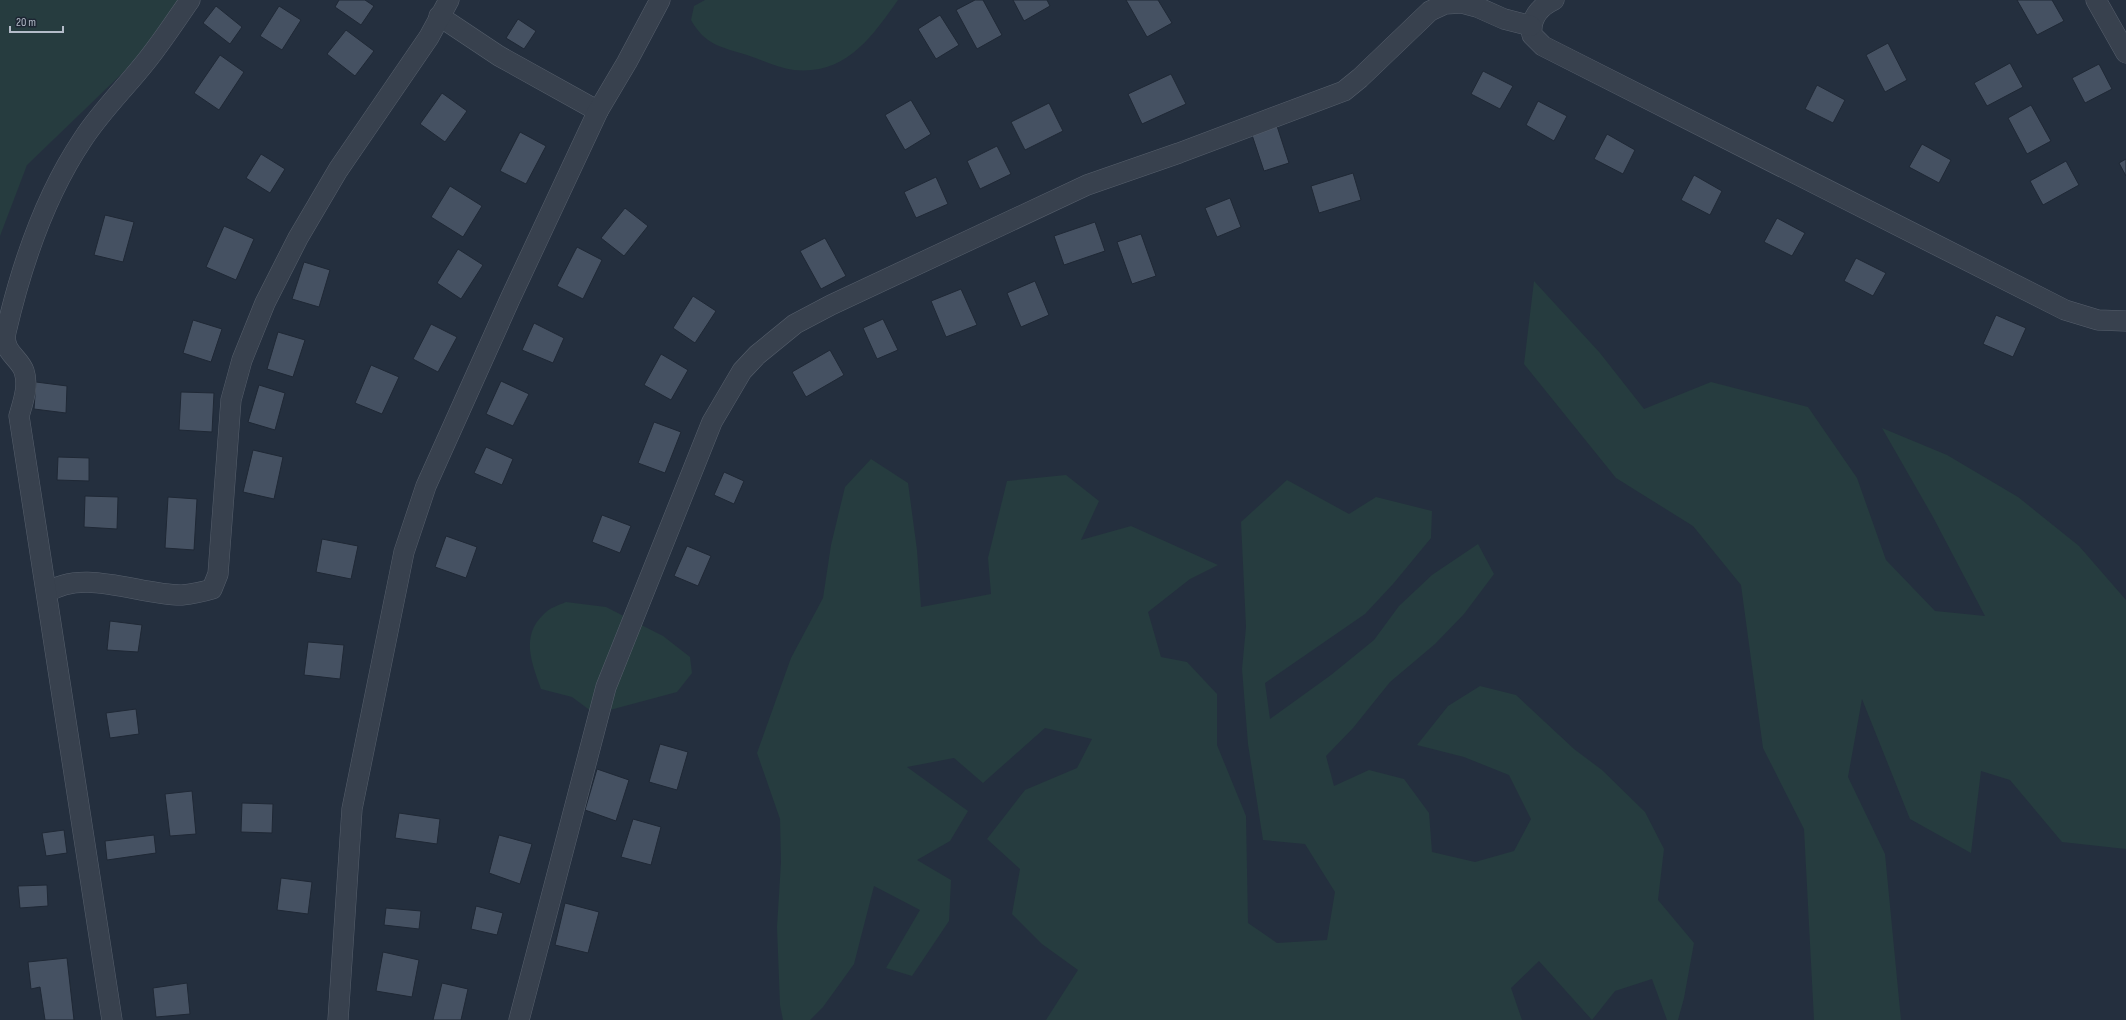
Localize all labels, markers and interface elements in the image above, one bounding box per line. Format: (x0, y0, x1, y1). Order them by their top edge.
scale bar (10, 8, 63, 34)
text: 20 m (16, 15, 36, 30)

